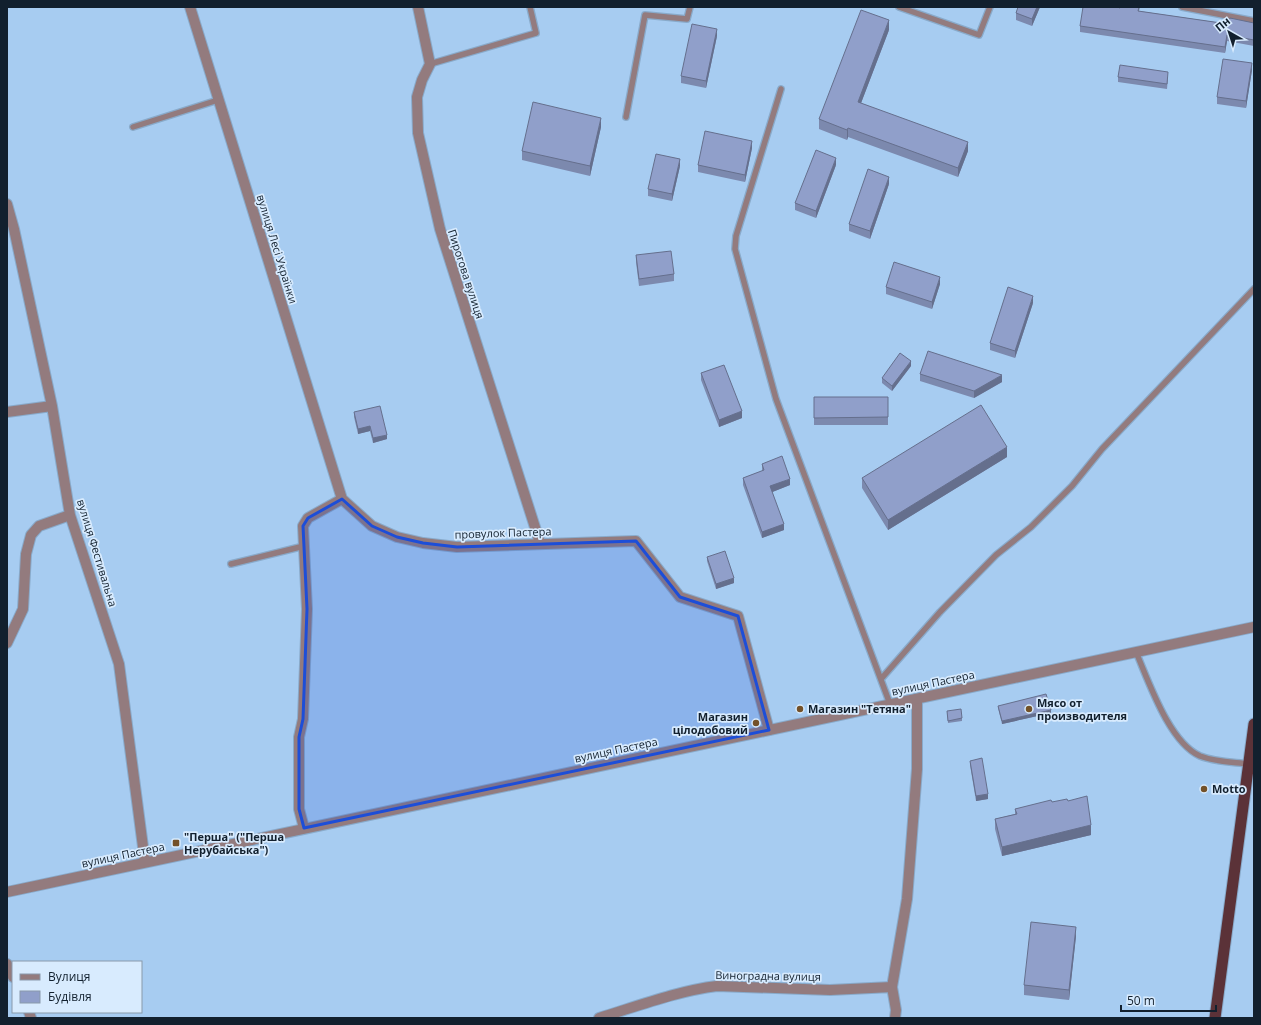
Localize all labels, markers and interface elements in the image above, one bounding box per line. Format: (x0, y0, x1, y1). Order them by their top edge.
north arrow (1209, 12, 1249, 52)
text: Пн (1212, 13, 1233, 35)
street label: вулиця Лесі Українки (254, 192, 301, 305)
street label: Пирогова вулиця (445, 227, 488, 320)
street label: вулиця Фестивальна (74, 497, 121, 608)
street label: провулок Пастера (454, 523, 552, 542)
street label: вулиця Пастера (890, 666, 976, 699)
place label: Мясо от производителя (1037, 695, 1127, 723)
place label: Магазин "Тетяна" (808, 701, 911, 716)
marker: Магазин "Тетяна" (795, 704, 805, 714)
marker: Мясо от производителя (1024, 704, 1034, 714)
place label: Магазин цілодобовий (673, 709, 748, 737)
marker: Магазин цілодобовий (751, 718, 761, 728)
street label: вулиця Пастера (573, 733, 659, 766)
place label: Motto (1212, 781, 1246, 796)
marker: Motto (1199, 784, 1209, 794)
place label: "Перша" ("Перша Нерубайська") (184, 829, 284, 857)
street label: вулиця Пастера (80, 838, 166, 871)
marker: "Перша" ("Перша Нерубайська") (171, 838, 181, 848)
legend (12, 961, 142, 1013)
street label: Виноградна вулиця (715, 967, 821, 984)
text: Вулиця (48, 968, 90, 985)
scale bar (1121, 987, 1216, 1013)
text: Будівля (48, 988, 92, 1005)
text: 50 m (1127, 992, 1155, 1009)

